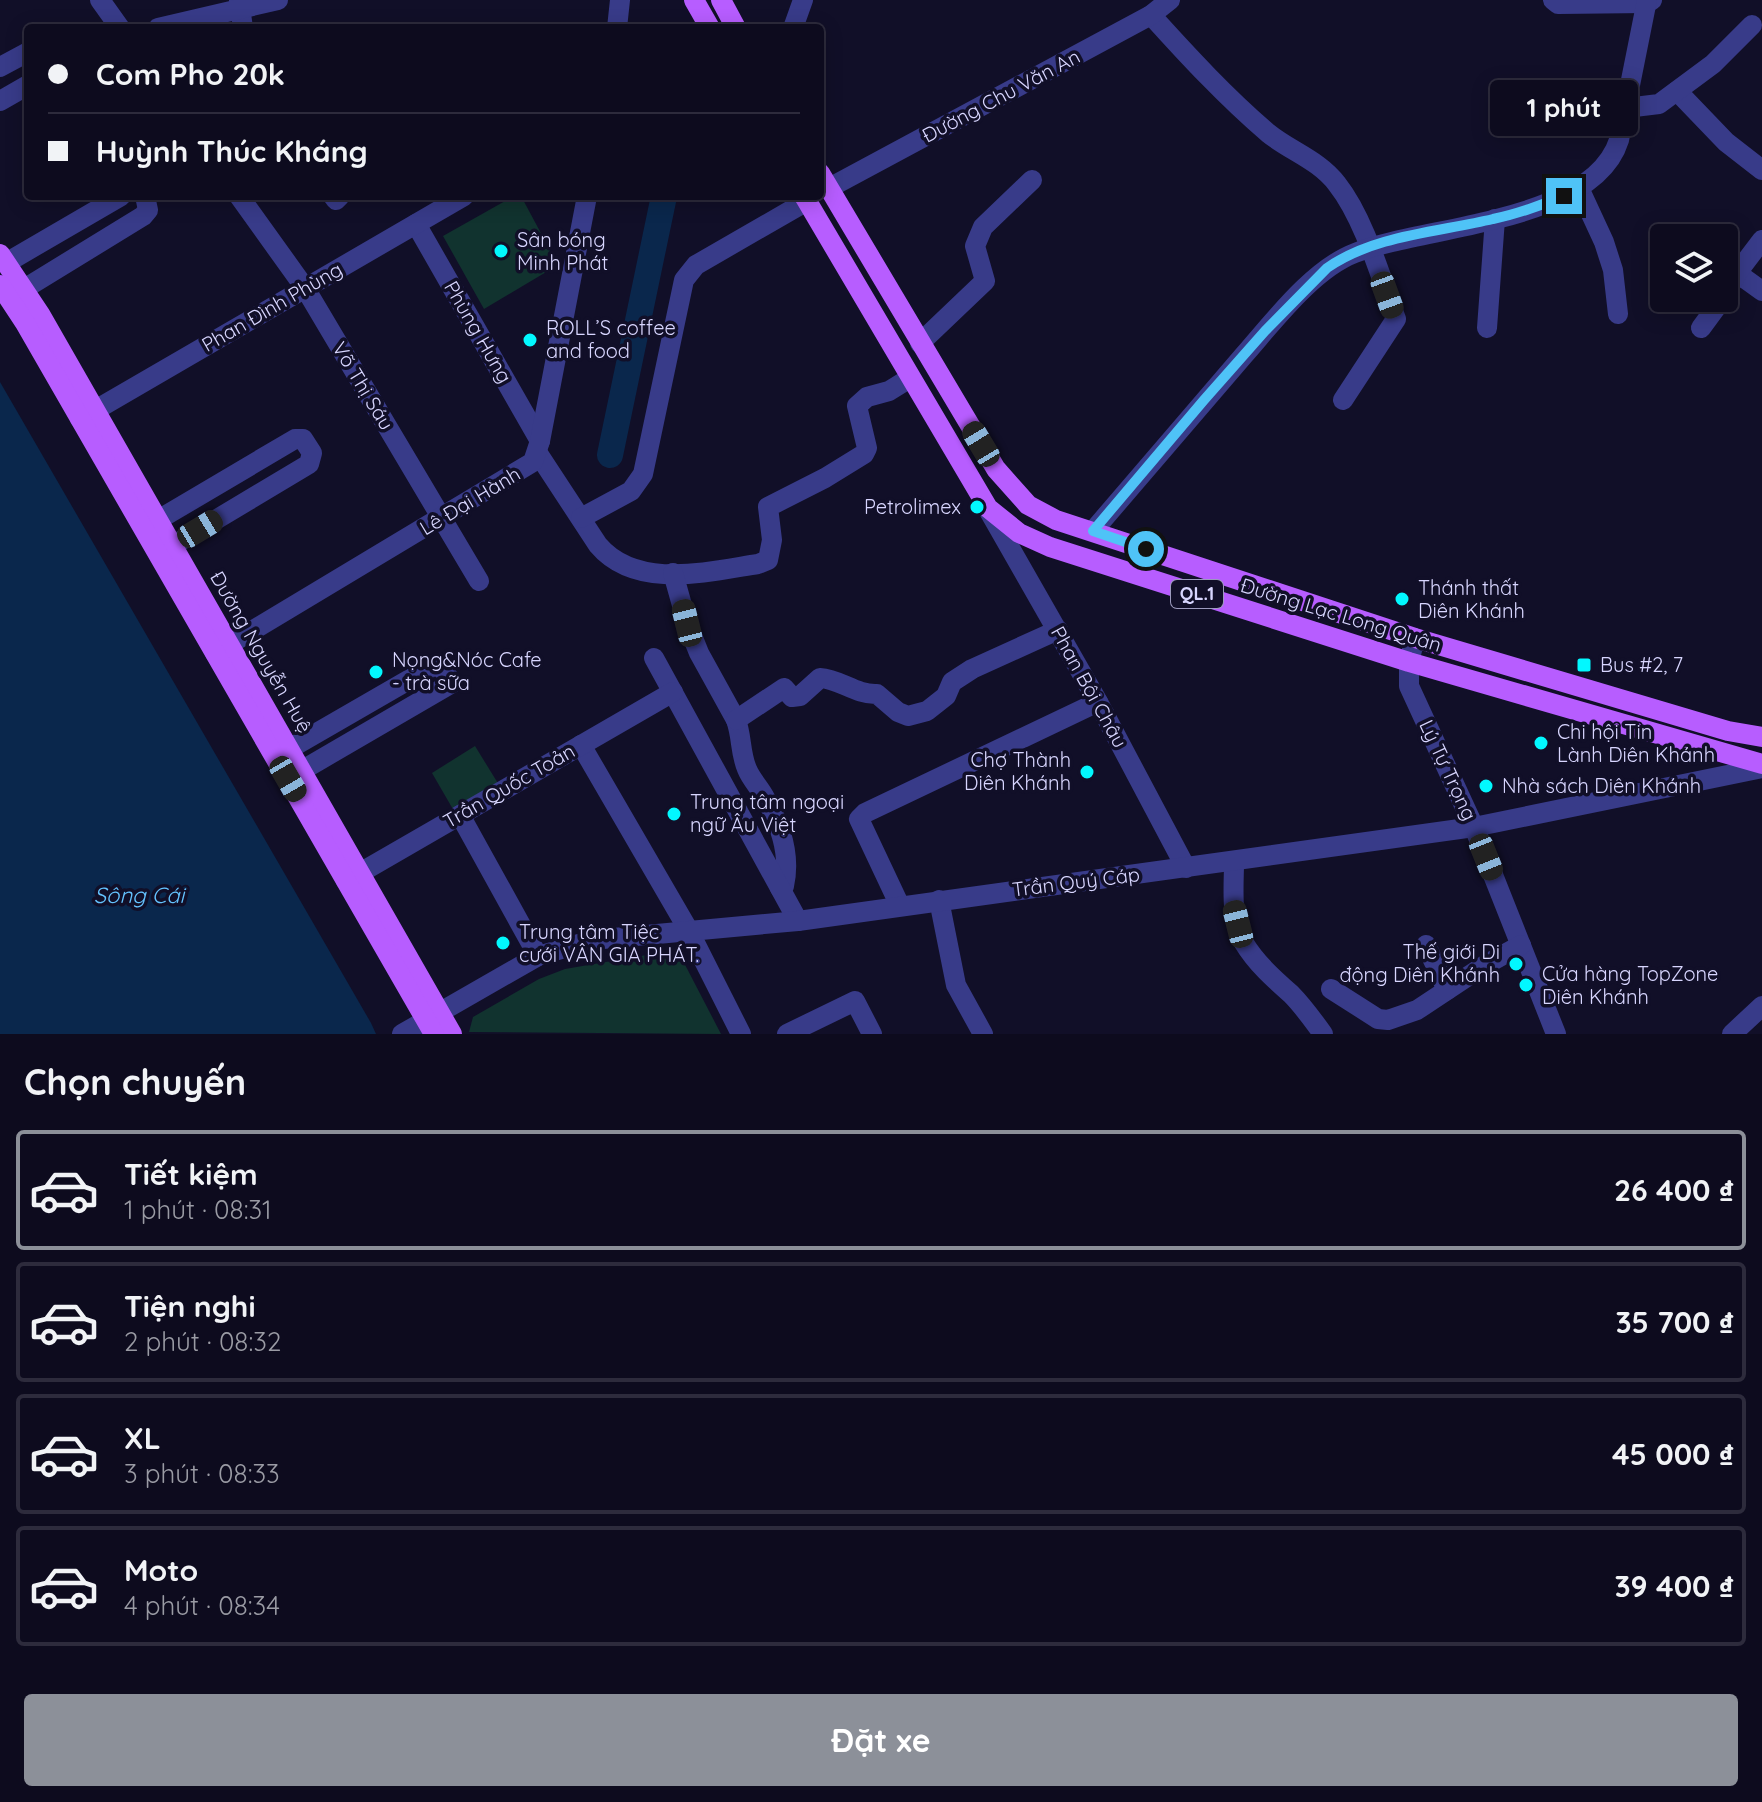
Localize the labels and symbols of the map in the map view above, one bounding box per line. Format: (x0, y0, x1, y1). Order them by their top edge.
street label: Đường Chu Văn An (918, 43, 1084, 148)
callout: 1 phút (1490, 80, 1638, 136)
route end (1546, 178, 1582, 214)
place label: Sân bóng Minh Phát (517, 227, 609, 275)
marker: Sân bóng Minh Phát (492, 242, 510, 260)
street label: Phan Đình Phùng (197, 256, 346, 357)
car (1368, 268, 1406, 322)
street label: Phùng Hưng (439, 276, 518, 387)
place label: ROLL’S coffee and food (546, 315, 676, 363)
marker: ROLL’S coffee and food (521, 331, 539, 349)
street label: Võ Thị Sáu (327, 337, 400, 434)
car (958, 417, 1004, 471)
street label: Lê Đại Hành (415, 461, 525, 540)
place label: Petrolimex (864, 494, 961, 519)
marker: Petrolimex (968, 498, 986, 516)
car (173, 506, 227, 552)
route start (1128, 531, 1164, 567)
street label: Đường Nguyễn Huệ (205, 567, 318, 737)
street label: Đường Lạc Long Quân (1238, 572, 1445, 657)
place label: Thánh thất Diên Khánh (1418, 575, 1525, 623)
road number: QL.1 (1171, 580, 1223, 608)
marker: Thánh thất Diên Khánh (1393, 590, 1411, 608)
car (670, 597, 704, 649)
street label: Phan Bội Châu (1046, 622, 1133, 752)
place label: Nọng&Nóc Cafe - trà sữa (392, 647, 542, 695)
place label: Bus #2, 7 (1600, 652, 1683, 677)
marker: Bus #2, 7 (1575, 656, 1593, 674)
marker: Nọng&Nóc Cafe - trà sữa (367, 663, 385, 681)
street label: Lý Tự Trọng (1414, 715, 1483, 824)
place label: Chi hội Tin Lành Diên Khánh (1557, 719, 1715, 767)
marker: Chi hội Tin Lành Diên Khánh (1532, 734, 1550, 752)
street label: Trần Quốc Toản (439, 738, 579, 833)
place label: Chợ Thành Diên Khánh (964, 747, 1071, 795)
car (266, 752, 310, 806)
marker: Chợ Thành Diên Khánh (1078, 763, 1096, 781)
place label: Nhà sách Diên Khánh (1502, 773, 1701, 798)
marker: Nhà sách Diên Khánh (1477, 777, 1495, 795)
place label: Trung tâm ngoại ngữ Âu Việt (690, 789, 844, 837)
marker: Trung tâm ngoại ngữ Âu Việt (665, 805, 683, 823)
car (1466, 830, 1506, 884)
street label: Trần Quý Cáp (1011, 861, 1141, 902)
water label: Sông Cái (94, 881, 187, 909)
car (1221, 898, 1255, 950)
place label: Trung tâm Tiệc cưới VÂN GIA PHÁT. (519, 919, 699, 967)
marker: Trung tâm Tiệc cưới VÂN GIA PHÁT. (494, 934, 512, 952)
place label: Thế giới Di động Diên Khánh (1339, 939, 1500, 987)
marker: Thế giới Di động Diên Khánh (1507, 955, 1525, 973)
place label: Cửa hàng TopZone Diên Khánh (1542, 961, 1718, 1009)
marker: Cửa hàng TopZone Diên Khánh (1517, 976, 1535, 994)

